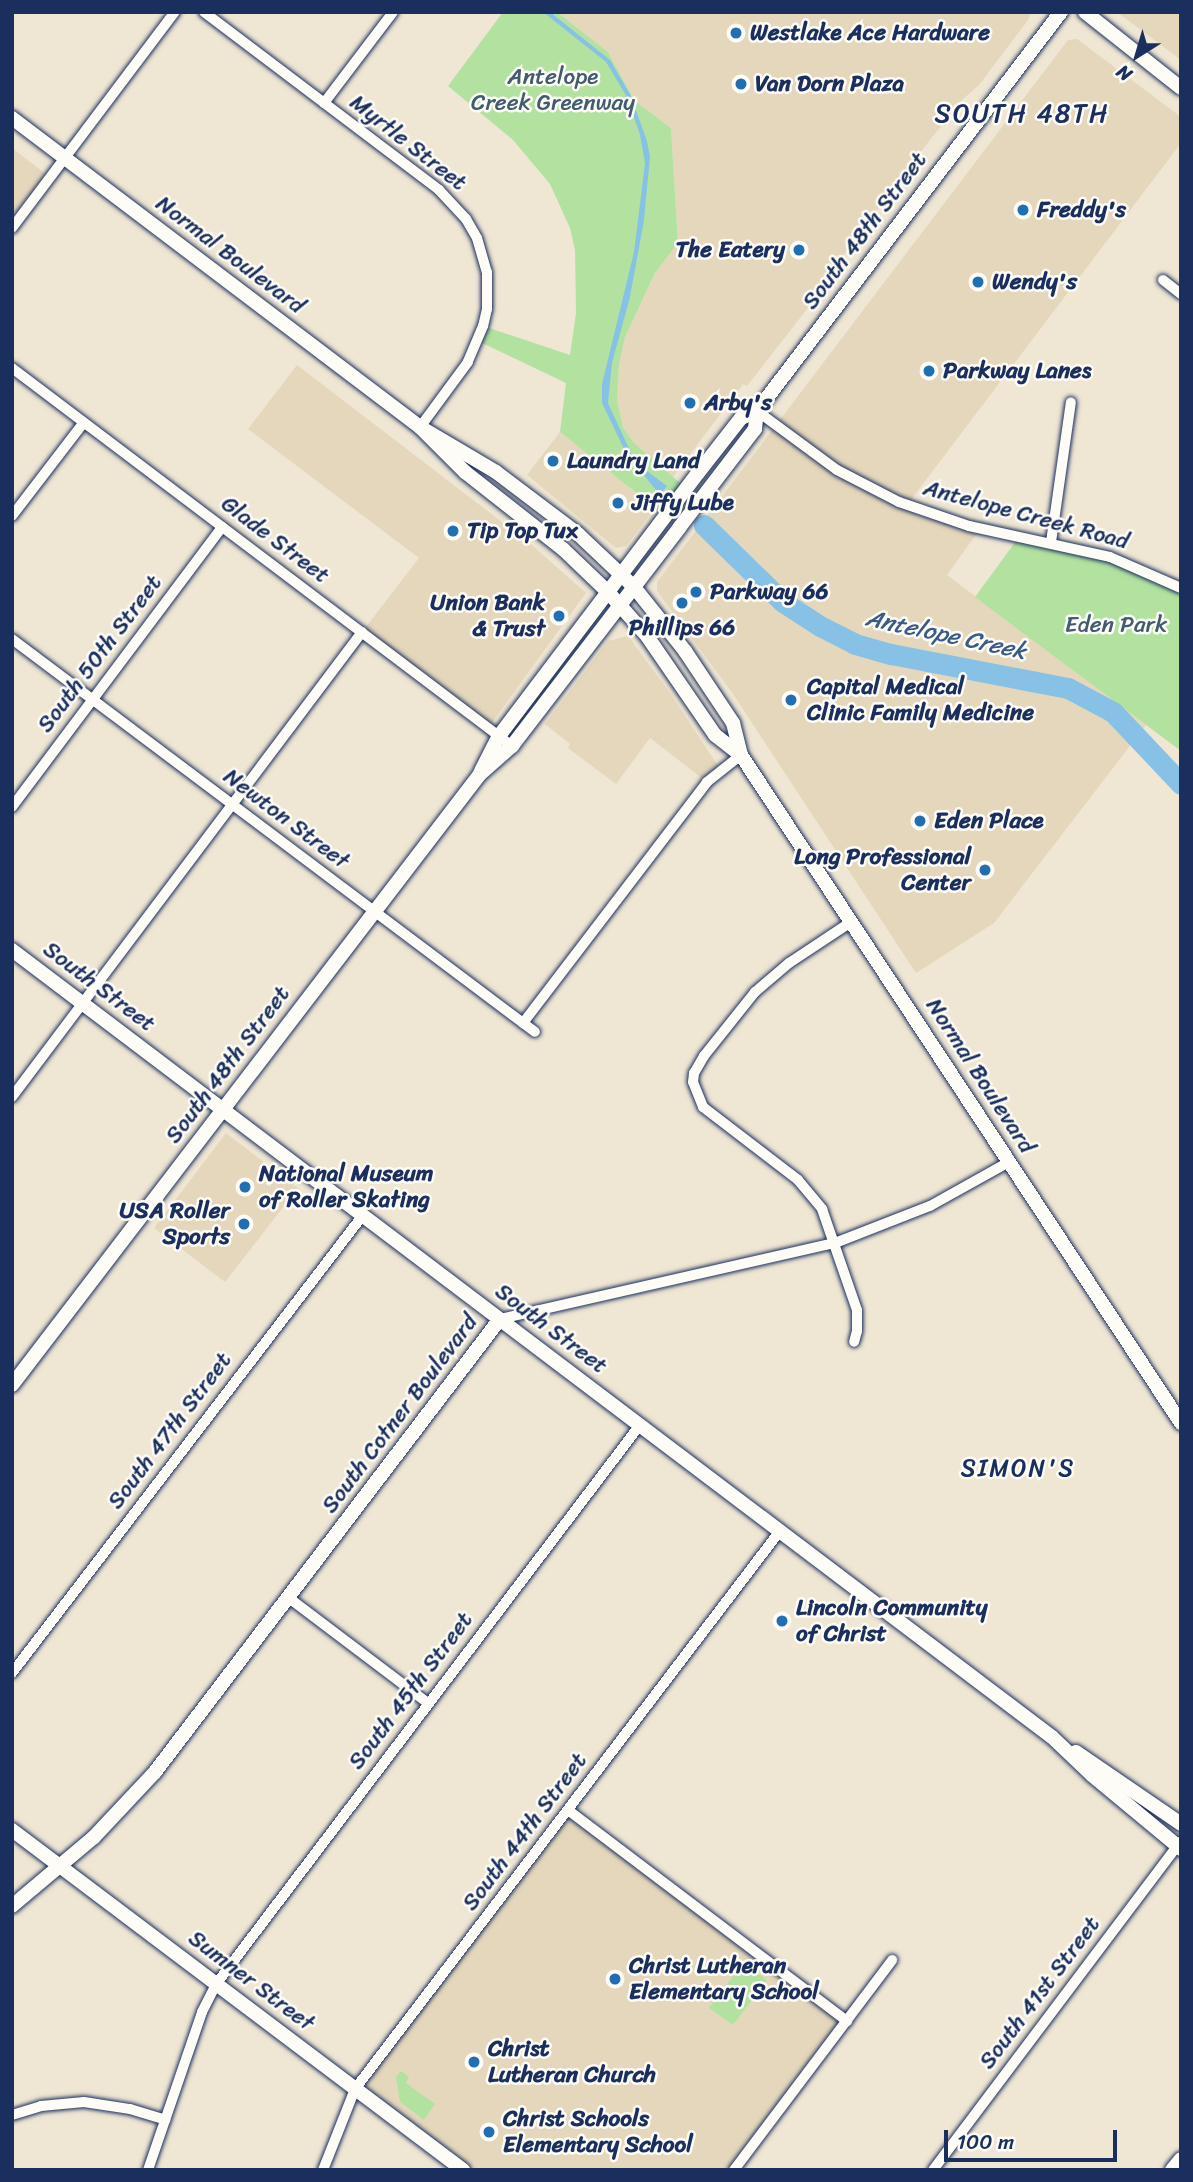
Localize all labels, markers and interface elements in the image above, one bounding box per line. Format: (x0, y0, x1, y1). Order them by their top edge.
place label: Westlake Ace Hardware (750, 19, 989, 47)
north arrow (1102, 21, 1172, 91)
marker: Westlake Ace Hardware (728, 25, 744, 41)
text: N (1109, 56, 1139, 90)
park label: Antelope Creek Greenway (471, 63, 635, 117)
place label: Van Dorn Plaza (755, 70, 905, 98)
marker: Van Dorn Plaza (733, 76, 749, 92)
street label: Myrtle Street (344, 89, 472, 197)
district label: SOUTH 48TH (936, 98, 1108, 130)
street label: South 48th Street (797, 147, 933, 315)
street label: Normal Boulevard (150, 190, 310, 320)
place label: Freddy's (1037, 196, 1126, 224)
marker: Freddy's (1015, 202, 1031, 218)
place label: The Eatery (675, 236, 785, 264)
marker: The Eatery (791, 242, 807, 258)
place label: Wendy's (992, 268, 1077, 296)
marker: Wendy's (970, 274, 986, 290)
place label: Parkway Lanes (943, 357, 1092, 385)
marker: Parkway Lanes (921, 363, 937, 379)
place label: Arby's (704, 389, 772, 417)
marker: Arby's (682, 395, 698, 411)
place label: Laundry Land (567, 447, 700, 475)
marker: Laundry Land (545, 453, 561, 469)
street label: Antelope Creek Road (920, 474, 1132, 556)
place label: Jiffy Lube (632, 489, 735, 517)
street label: Glade Street (215, 490, 335, 590)
marker: Jiffy Lube (610, 495, 626, 511)
place label: Tip Top Tux (467, 517, 580, 545)
marker: Tip Top Tux (445, 523, 461, 539)
street label: South 50th Street (32, 570, 168, 738)
place label: Parkway 66 (710, 578, 829, 606)
marker: Parkway 66 (688, 584, 704, 600)
place label: Union Bank & Trust (430, 589, 545, 643)
marker: Phillips 66 (674, 595, 690, 611)
water label: Antelope Creek (863, 604, 1029, 666)
marker: Union Bank & Trust (551, 608, 567, 624)
park label: Eden Park (1065, 611, 1167, 639)
place label: Phillips 66 (629, 614, 735, 642)
place label: Capital Medical Clinic Family Medicine (807, 673, 1034, 727)
marker: Capital Medical Clinic Family Medicine (781, 690, 801, 710)
street label: Newton Street (218, 763, 354, 875)
place label: Eden Place (934, 807, 1044, 835)
marker: Eden Place (912, 813, 928, 829)
place label: Long Professional Center (793, 843, 971, 897)
marker: Long Professional Center (977, 862, 993, 878)
street label: South Street (37, 936, 161, 1038)
street label: South 48th Street (160, 981, 296, 1149)
street label: Normal Boulevard (920, 994, 1040, 1158)
place label: National Museum of Roller Skating (259, 1160, 434, 1214)
marker: National Museum of Roller Skating (237, 1179, 253, 1195)
place label: USA Roller Sports (119, 1197, 230, 1251)
marker: USA Roller Sports (236, 1216, 252, 1232)
street label: South Street (489, 1278, 613, 1380)
street label: South Cotner Boulevard (316, 1309, 484, 1519)
street label: South 47th Street (102, 1347, 238, 1515)
district label: SIMON'S (961, 1455, 1075, 1483)
place label: Lincoln Community of Christ (796, 1594, 988, 1648)
street label: South 45th Street (343, 1607, 479, 1775)
marker: Lincoln Community of Christ (774, 1613, 790, 1629)
street label: South 44th Street (457, 1748, 593, 1916)
street label: South 41st Street (974, 1911, 1106, 2075)
street label: Sumner Street (182, 1925, 320, 2037)
place label: Christ Lutheran Elementary School (629, 1952, 819, 2006)
marker: Christ Lutheran Elementary School (607, 1971, 623, 1987)
place label: Christ Lutheran Church (488, 2035, 656, 2089)
marker: Christ Lutheran Church (466, 2054, 482, 2070)
place label: Christ Schools Elementary School (503, 2105, 693, 2159)
scale bar (948, 2116, 1121, 2160)
text: 100 m (957, 2123, 1014, 2161)
marker: Christ Schools Elementary School (481, 2124, 497, 2140)

